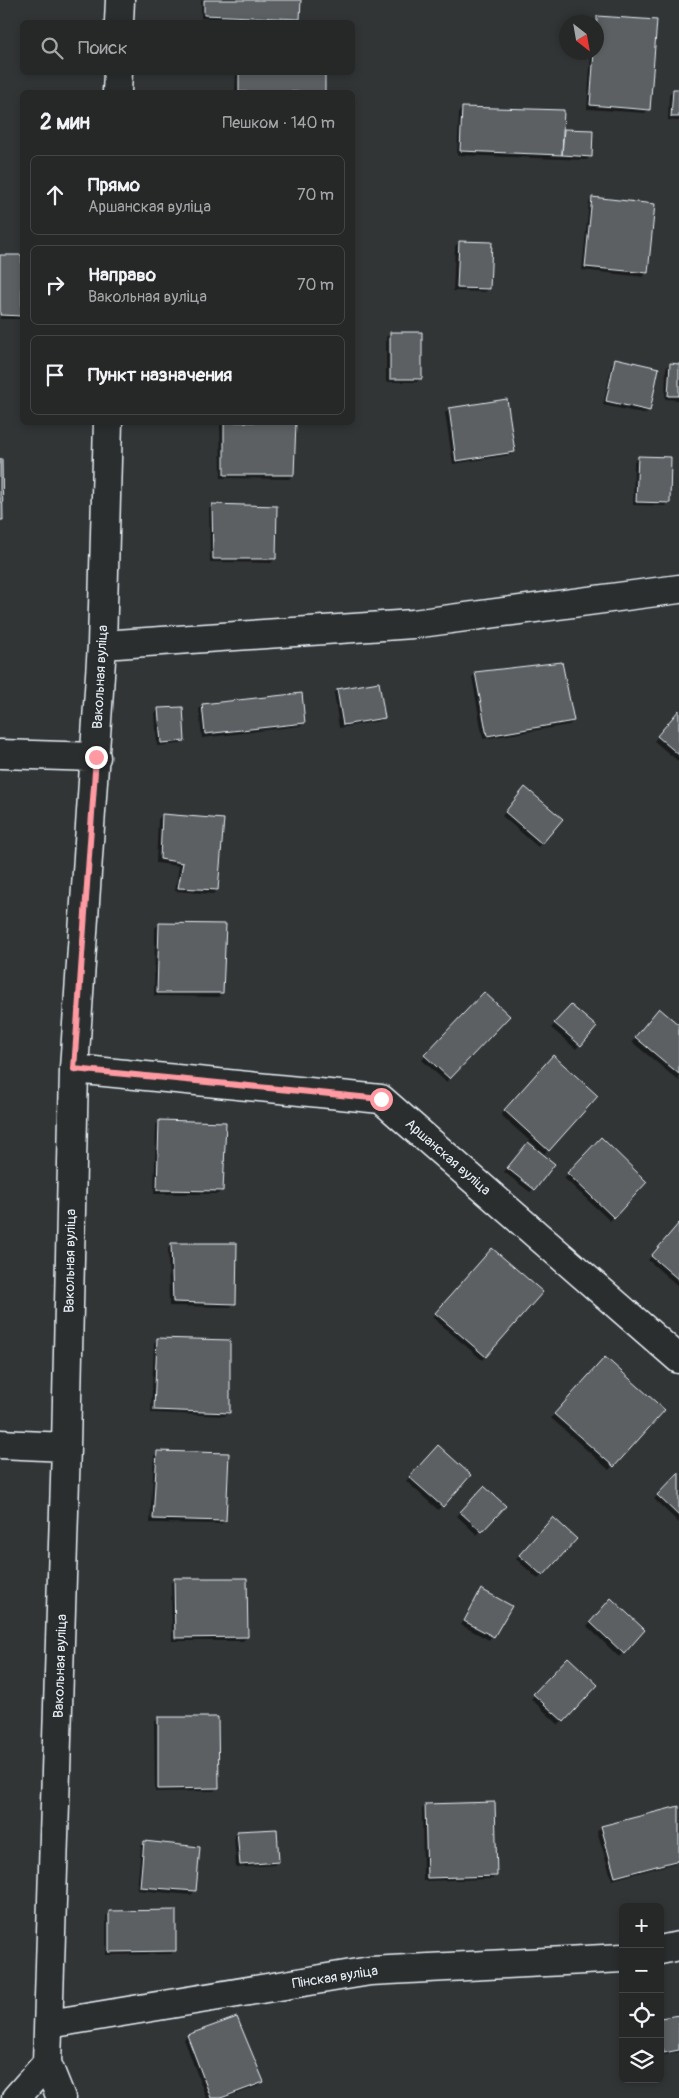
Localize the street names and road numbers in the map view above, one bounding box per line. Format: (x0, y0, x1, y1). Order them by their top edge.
street label: Вакольная вуліца (89, 625, 111, 729)
street label: Аршанская вуліца (402, 1115, 494, 1199)
street label: Вакольная вуліца (61, 1209, 79, 1313)
street label: Вакольная вуліца (50, 1614, 70, 1718)
street label: Пінская вуліца (291, 1962, 379, 1992)

